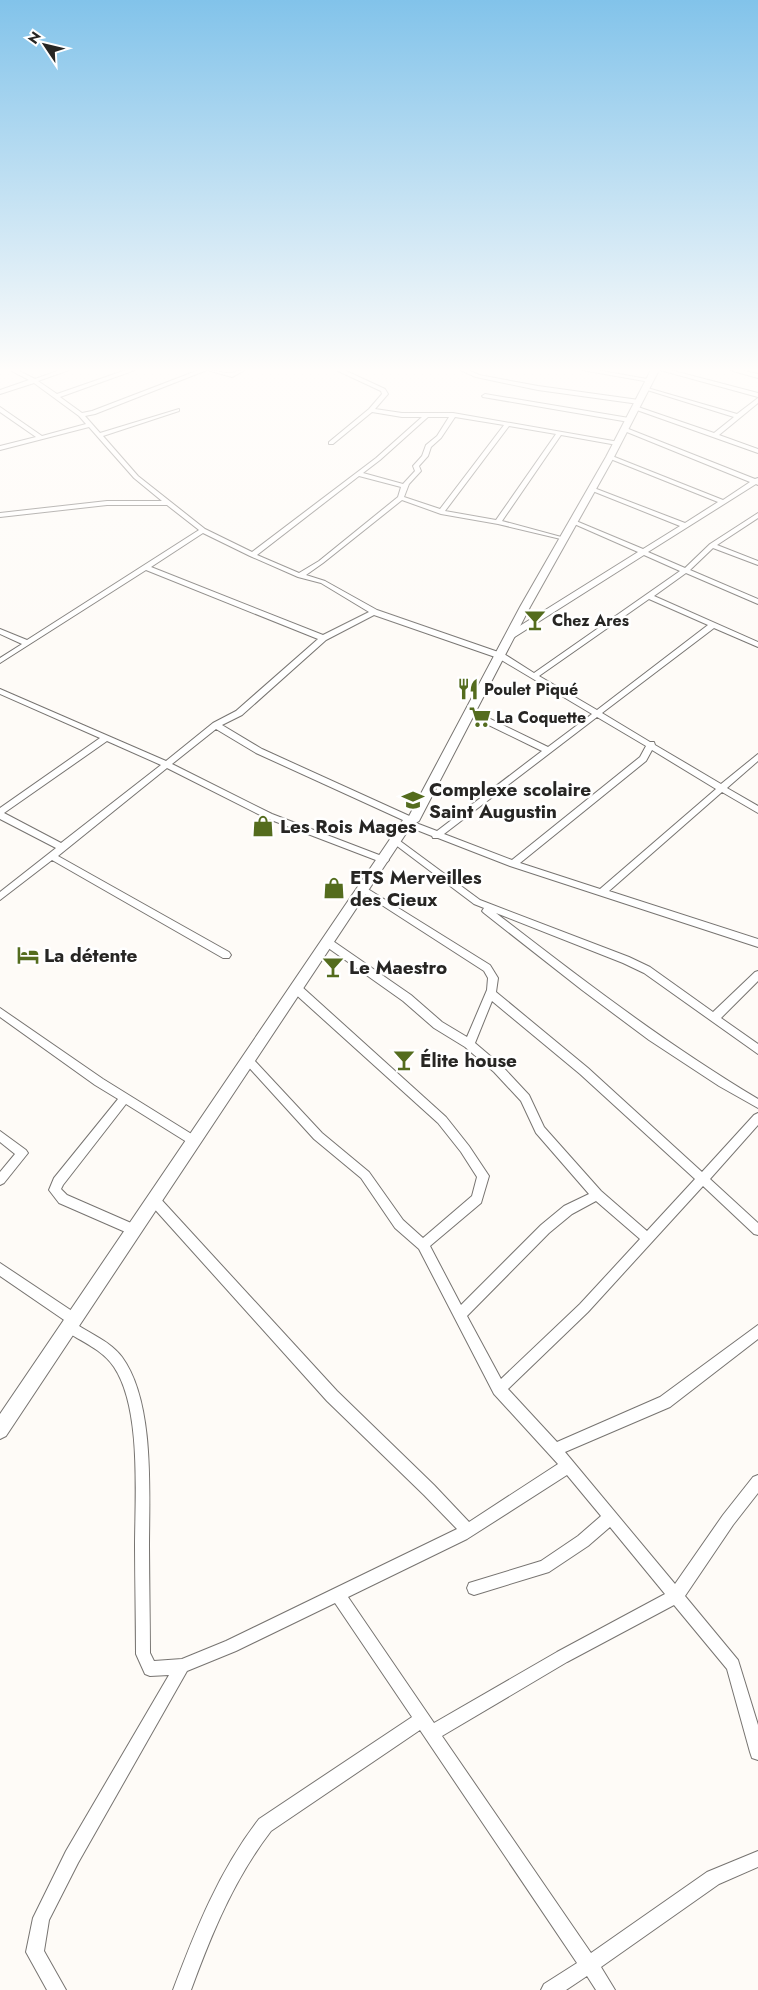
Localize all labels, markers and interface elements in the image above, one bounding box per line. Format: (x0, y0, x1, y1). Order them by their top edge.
north arrow (20, 20, 70, 70)
text: N (23, 27, 46, 48)
bar icon: Chez Ares (522, 607, 548, 633)
place label: Chez Ares (552, 609, 629, 632)
restaurant icon: Poulet Piqué (455, 676, 481, 702)
place label: Poulet Piqué (484, 678, 578, 701)
supermarket icon: La Coquette (467, 704, 493, 730)
place label: La Coquette (496, 706, 586, 729)
place label: Complexe scolaire Saint Augustin (429, 776, 591, 825)
school or university icon: Complexe scolaire Saint Augustin (400, 787, 426, 813)
shop icon: Les Rois Mages (250, 813, 276, 839)
place label: Les Rois Mages (280, 813, 417, 840)
place label: ETS Merveilles des Cieux (350, 864, 482, 913)
shop icon: ETS Merveilles des Cieux (321, 875, 347, 901)
hotel icon: La détente (15, 942, 41, 968)
place label: La détente (44, 942, 137, 969)
bar icon: Le Maestro (320, 954, 346, 980)
place label: Le Maestro (349, 954, 447, 981)
bar icon: Élite house (391, 1047, 417, 1073)
place label: Élite house (420, 1047, 517, 1074)

